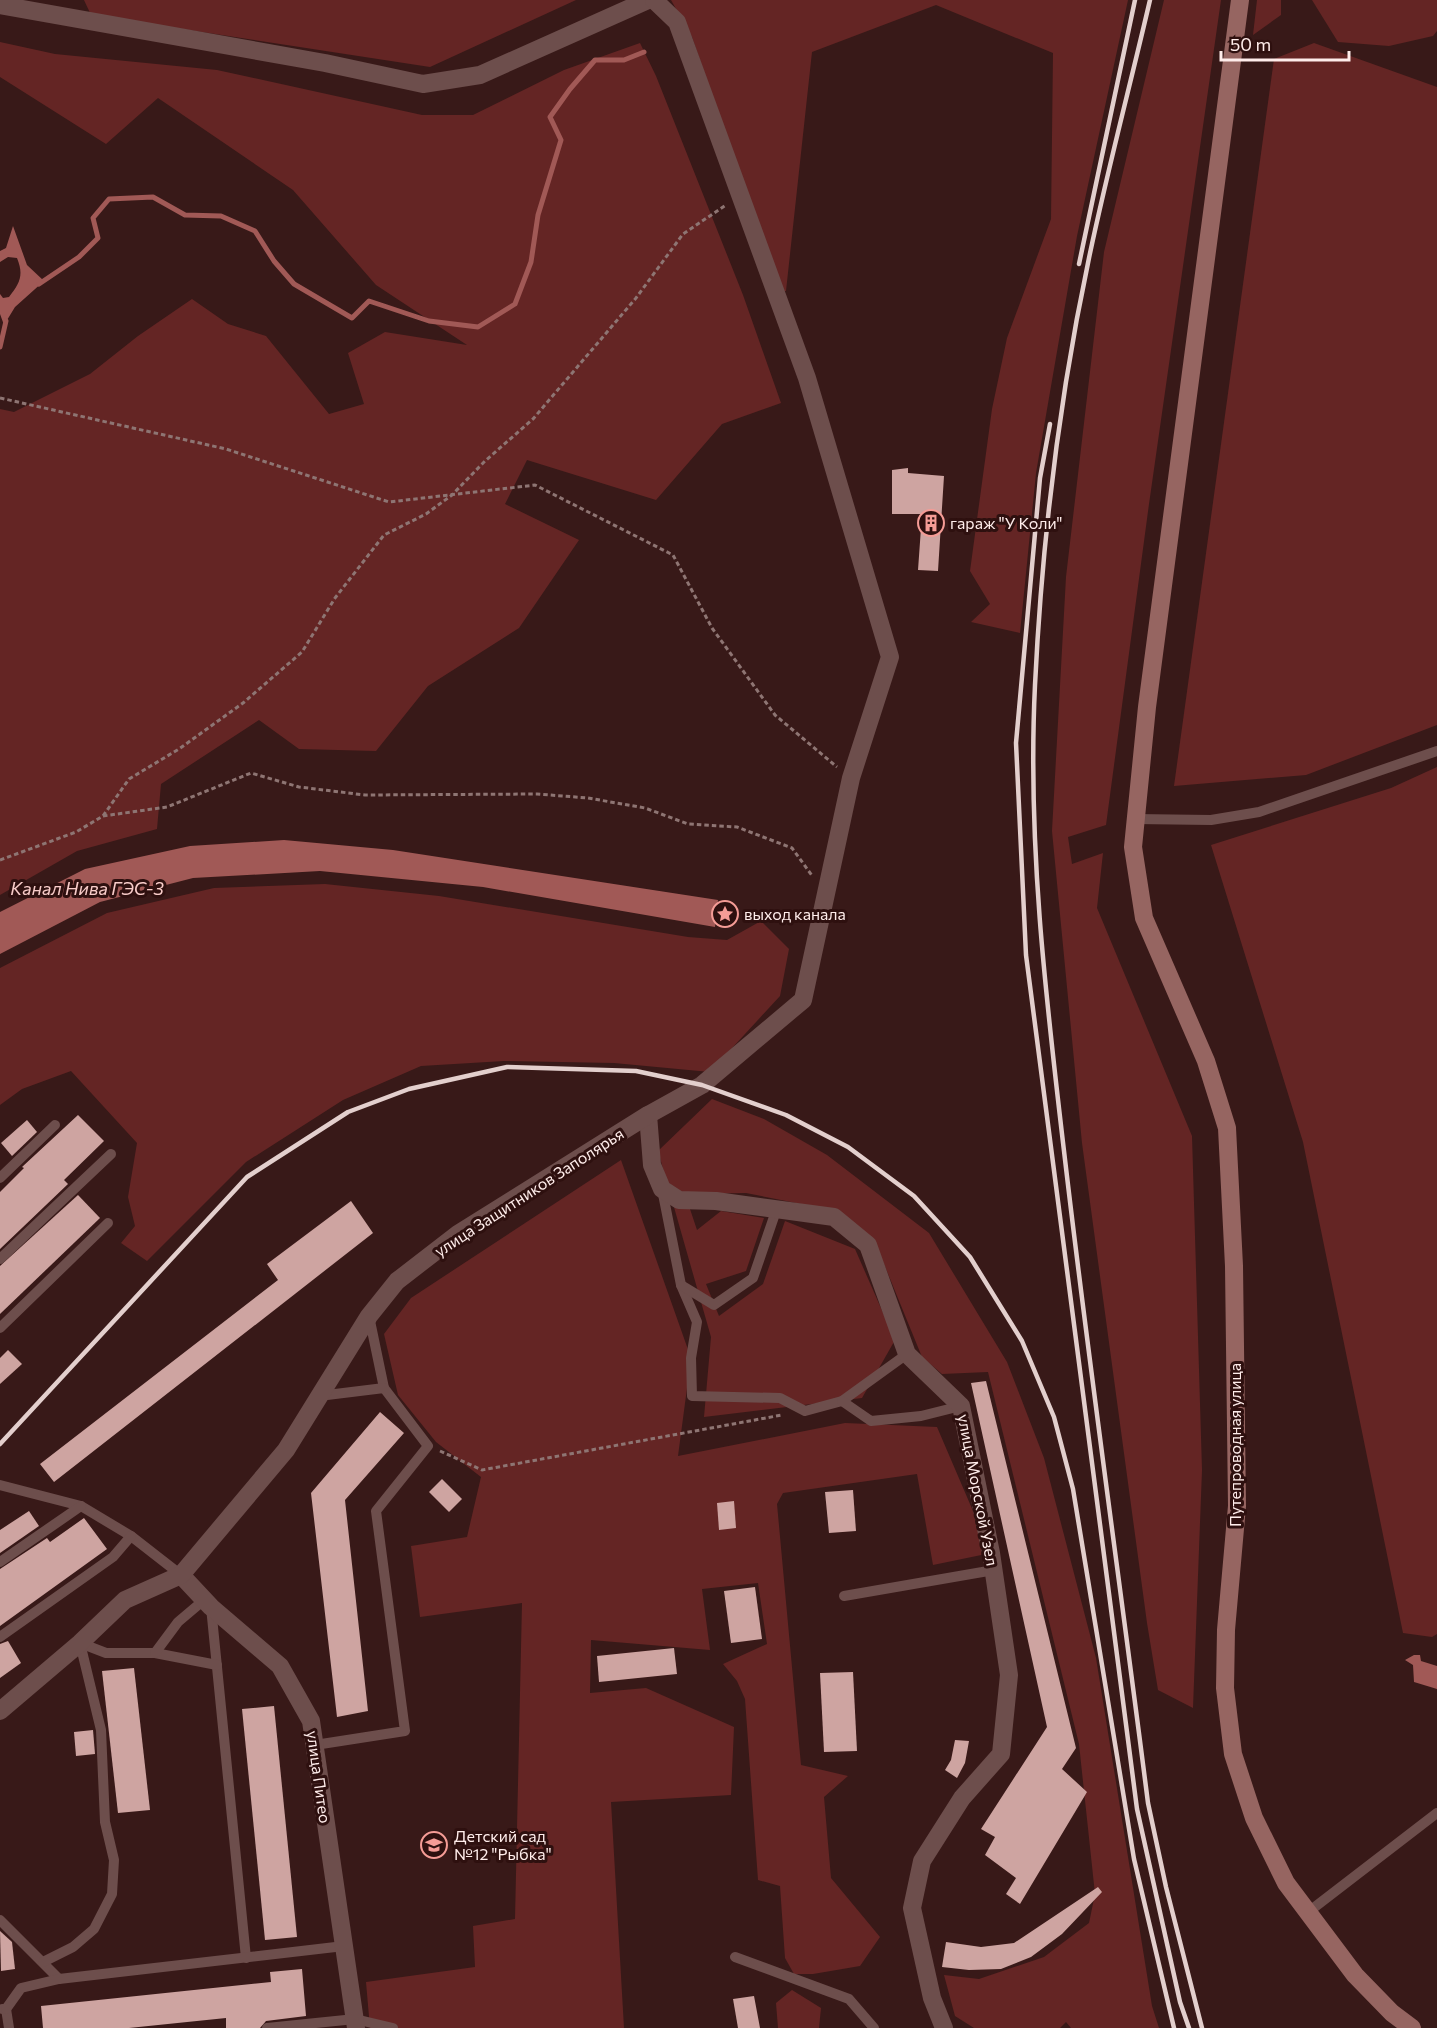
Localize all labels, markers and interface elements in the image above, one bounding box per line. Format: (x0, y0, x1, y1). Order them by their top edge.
scale bar (1221, 24, 1348, 62)
text: 50 m (1230, 33, 1271, 55)
building icon: гараж "У Коли" (916, 508, 946, 538)
place label: гараж "У Коли" (950, 513, 1063, 532)
water label: Канал Нива ГЭС-3 (10, 877, 164, 899)
place icon: выход канала (710, 899, 740, 929)
place label: выход канала (744, 904, 846, 923)
street label: улица Защитников Заполярья (431, 1123, 627, 1260)
street label: Путепроводная улица (1225, 1363, 1244, 1527)
street label: улица Морской Узел (954, 1413, 1003, 1567)
street label: улица Питео (304, 1729, 335, 1824)
place label: Детский сад №12 "Рыбка" (454, 1826, 552, 1863)
school or university icon: Детский сад №12 "Рыбка" (419, 1830, 449, 1860)

